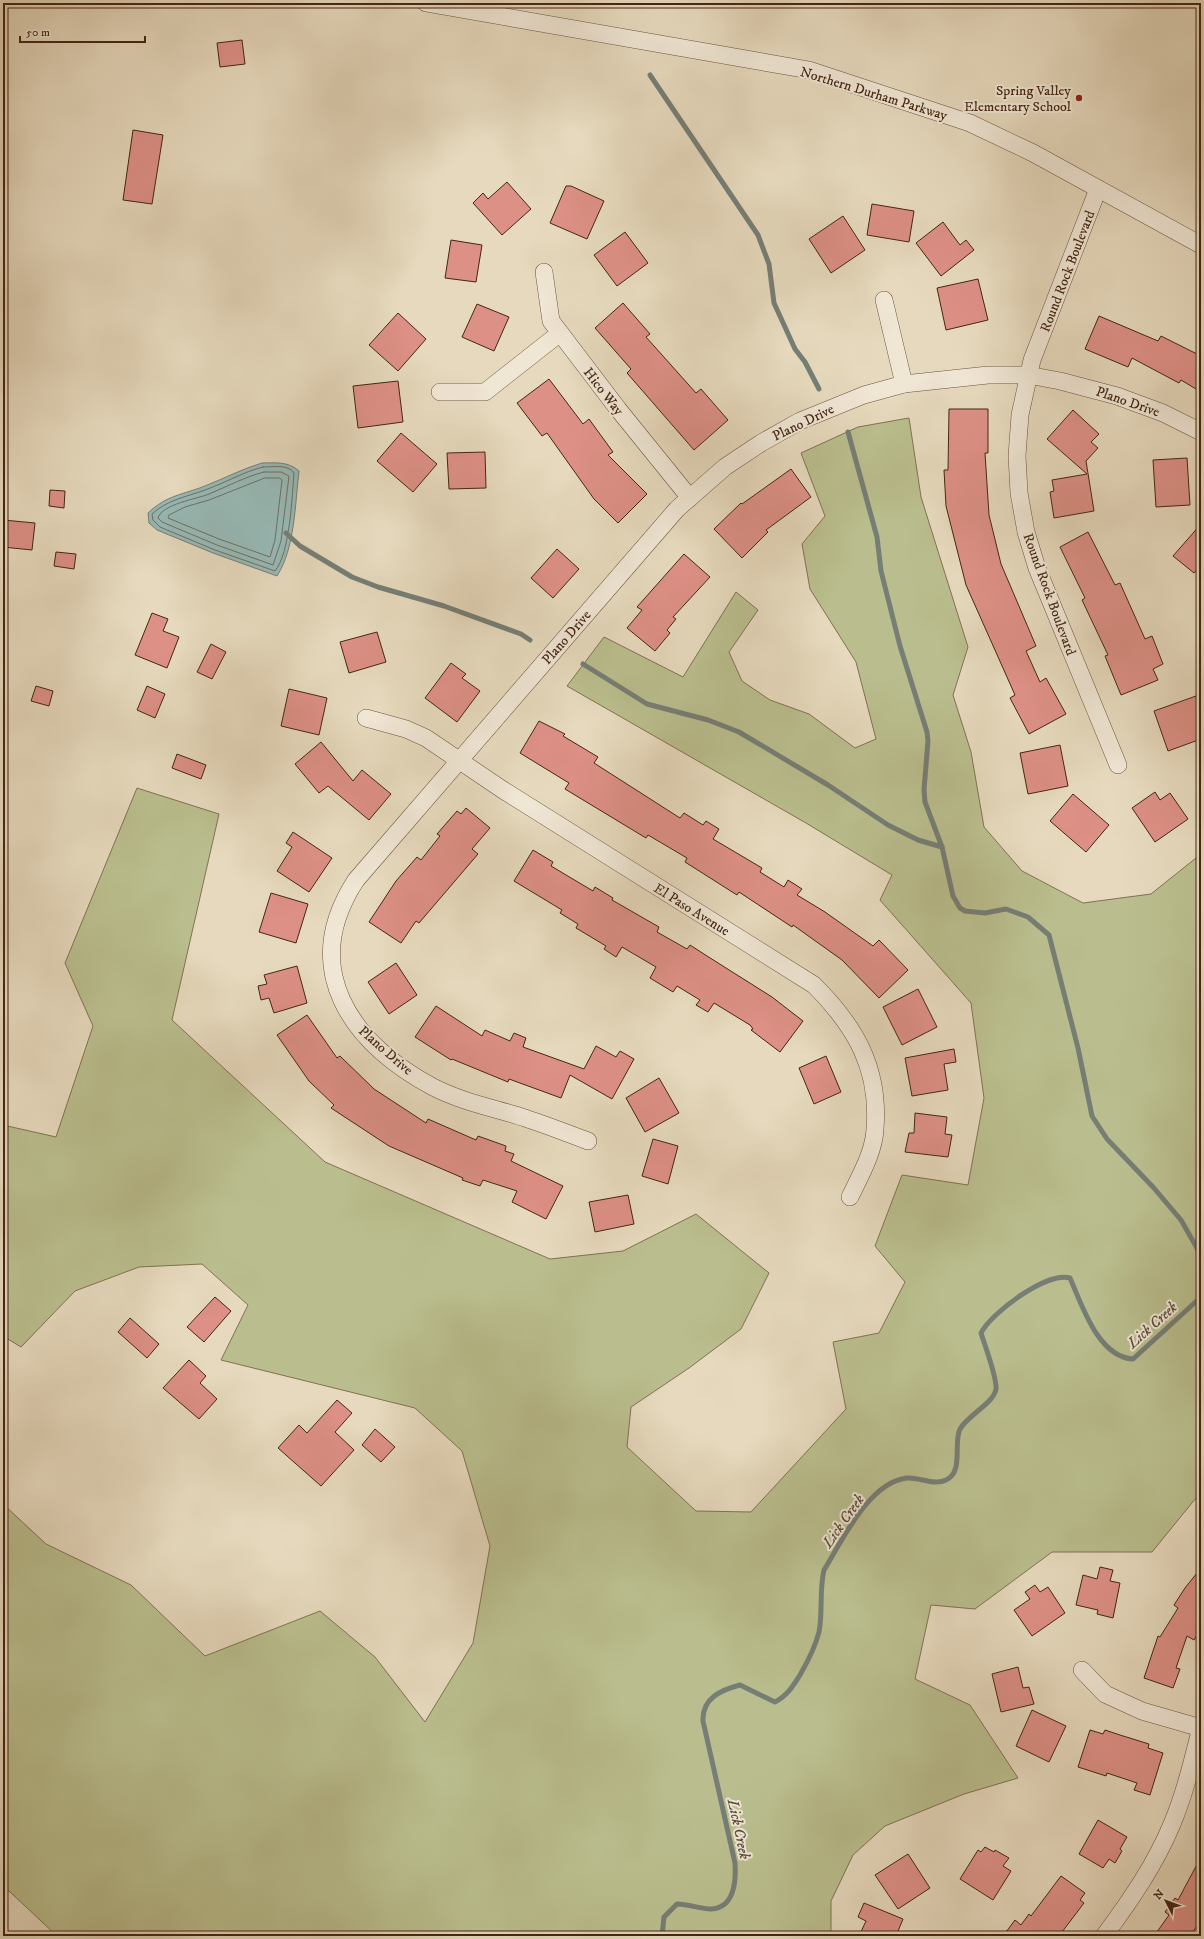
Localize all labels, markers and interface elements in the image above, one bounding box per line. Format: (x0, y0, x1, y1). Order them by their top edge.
scale bar (20, 18, 145, 44)
text: 50 m (26, 25, 50, 40)
street label: Northern Durham Parkway (798, 63, 950, 125)
place label: Spring Valley Elementary School (964, 82, 1072, 116)
marker: Spring Valley Elementary School (1074, 93, 1084, 103)
street label: Round Rock Boulevard (1036, 208, 1099, 335)
street label: Hico Way (579, 364, 628, 419)
street label: Plano Drive (1093, 383, 1162, 421)
street label: Plano Drive (770, 400, 837, 446)
street label: Round Rock Boulevard (1019, 531, 1080, 658)
street label: Plano Drive (538, 607, 595, 669)
street label: El Paso Avenue (650, 879, 733, 940)
street label: Plano Drive (354, 1022, 416, 1079)
water label: Lick Creek (1123, 1297, 1182, 1353)
water label: Lick Creek (818, 1490, 869, 1552)
water label: Lick Creek (723, 1796, 754, 1862)
north arrow (1146, 1881, 1186, 1921)
text: N (1151, 1887, 1168, 1903)

